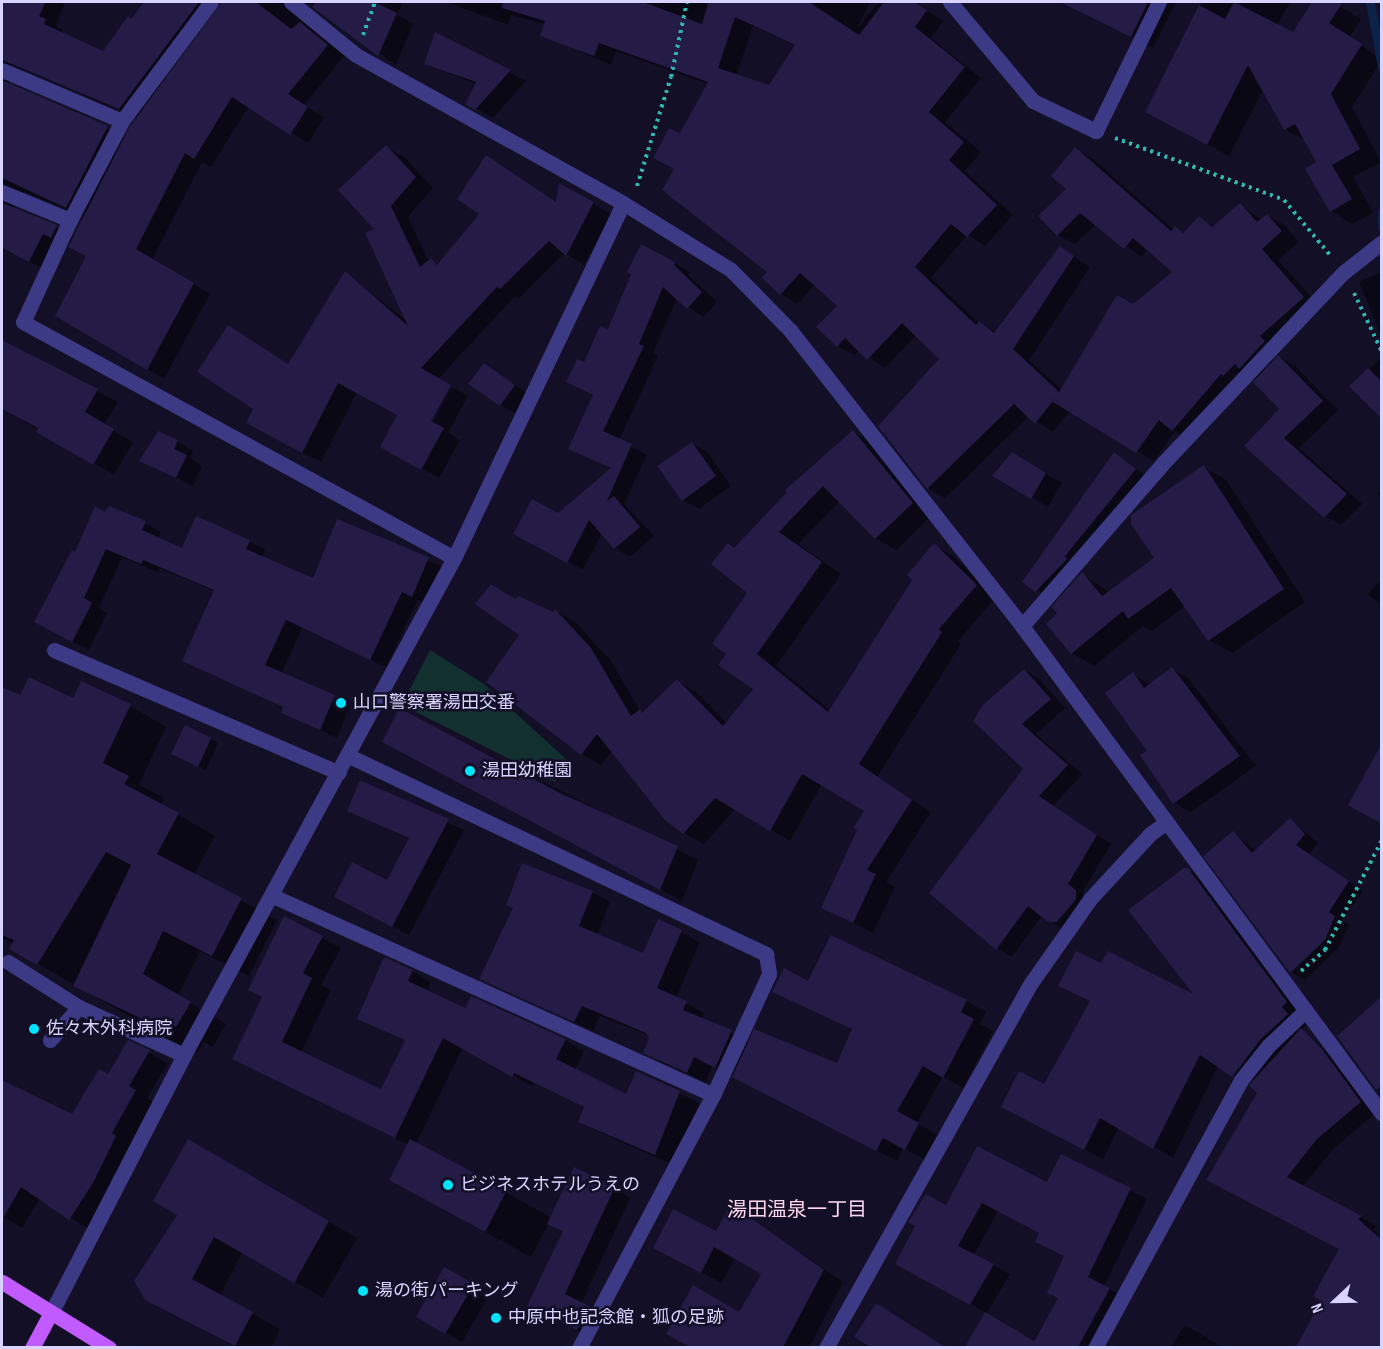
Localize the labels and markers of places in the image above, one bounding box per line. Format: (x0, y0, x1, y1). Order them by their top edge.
place label: 山口警察署湯田交番 (353, 692, 515, 714)
marker: 山口警察署湯田交番 (334, 696, 348, 710)
place label: 湯田幼稚園 (482, 760, 572, 782)
marker: 湯田幼稚園 (463, 764, 477, 778)
place label: 佐々木外科病院 (46, 1018, 172, 1040)
marker: 佐々木外科病院 (27, 1022, 41, 1036)
place label: ビジネスホテルうえの (460, 1174, 640, 1196)
marker: ビジネスホテルうえの (441, 1178, 455, 1192)
place label: 湯の街パーキング (375, 1280, 519, 1302)
marker: 湯の街パーキング (356, 1284, 370, 1298)
place label: 中原中也記念館・狐の足跡 (508, 1307, 724, 1329)
marker: 中原中也記念館・狐の足跡 (489, 1311, 503, 1325)

